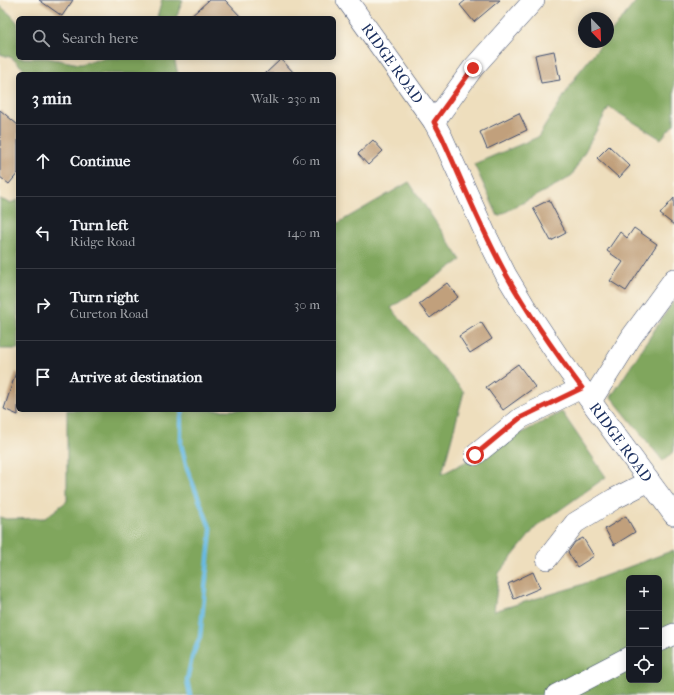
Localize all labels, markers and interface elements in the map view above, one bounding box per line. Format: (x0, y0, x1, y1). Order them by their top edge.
north arrow (578, 12, 614, 48)
search box (16, 16, 336, 60)
street label: RIDGE ROAD (358, 20, 427, 107)
icon: search (30, 27, 52, 49)
text: Search here (62, 29, 138, 47)
route end (464, 59, 482, 77)
text: 3 min (32, 88, 72, 108)
text: Walk · 230 m (251, 91, 320, 106)
icon: ahead (32, 150, 54, 172)
text: Continue (70, 152, 130, 170)
text: 60 m (292, 153, 320, 168)
text: Turn left (70, 216, 128, 234)
icon: left (32, 222, 54, 244)
text: 140 m (287, 225, 320, 240)
text: Ridge Road (70, 234, 135, 249)
text: Turn right (70, 288, 139, 306)
icon: right (32, 294, 54, 316)
text: 30 m (294, 297, 320, 312)
text: Cureton Road (70, 306, 148, 321)
icon: arrive (32, 366, 54, 388)
text: Arrive at destination (70, 368, 202, 386)
street label: RIDGE ROAD (586, 399, 656, 486)
route start (466, 446, 484, 464)
map controls (626, 575, 662, 683)
button: + (626, 575, 662, 611)
button: − (626, 611, 662, 647)
button: locate (626, 647, 662, 683)

